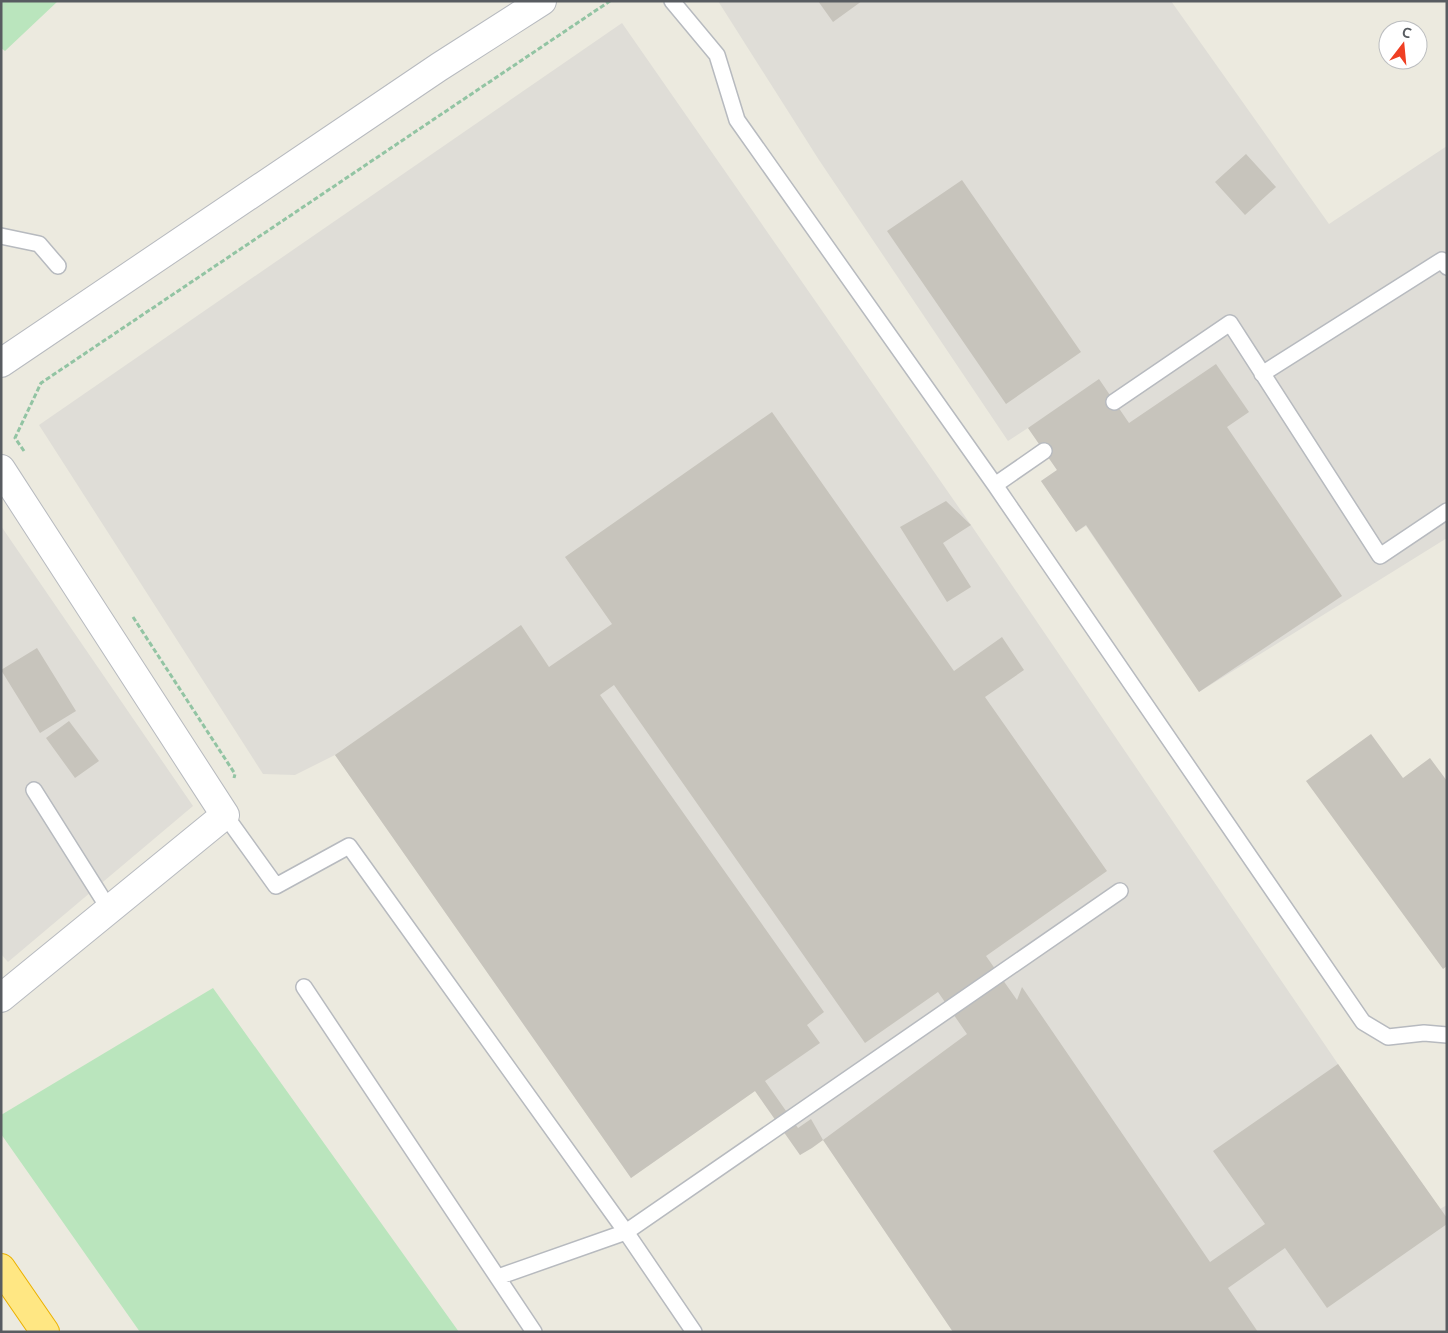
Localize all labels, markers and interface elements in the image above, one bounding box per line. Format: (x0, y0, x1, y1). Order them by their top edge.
north arrow (1378, 20, 1428, 70)
text: С (1400, 24, 1413, 41)

